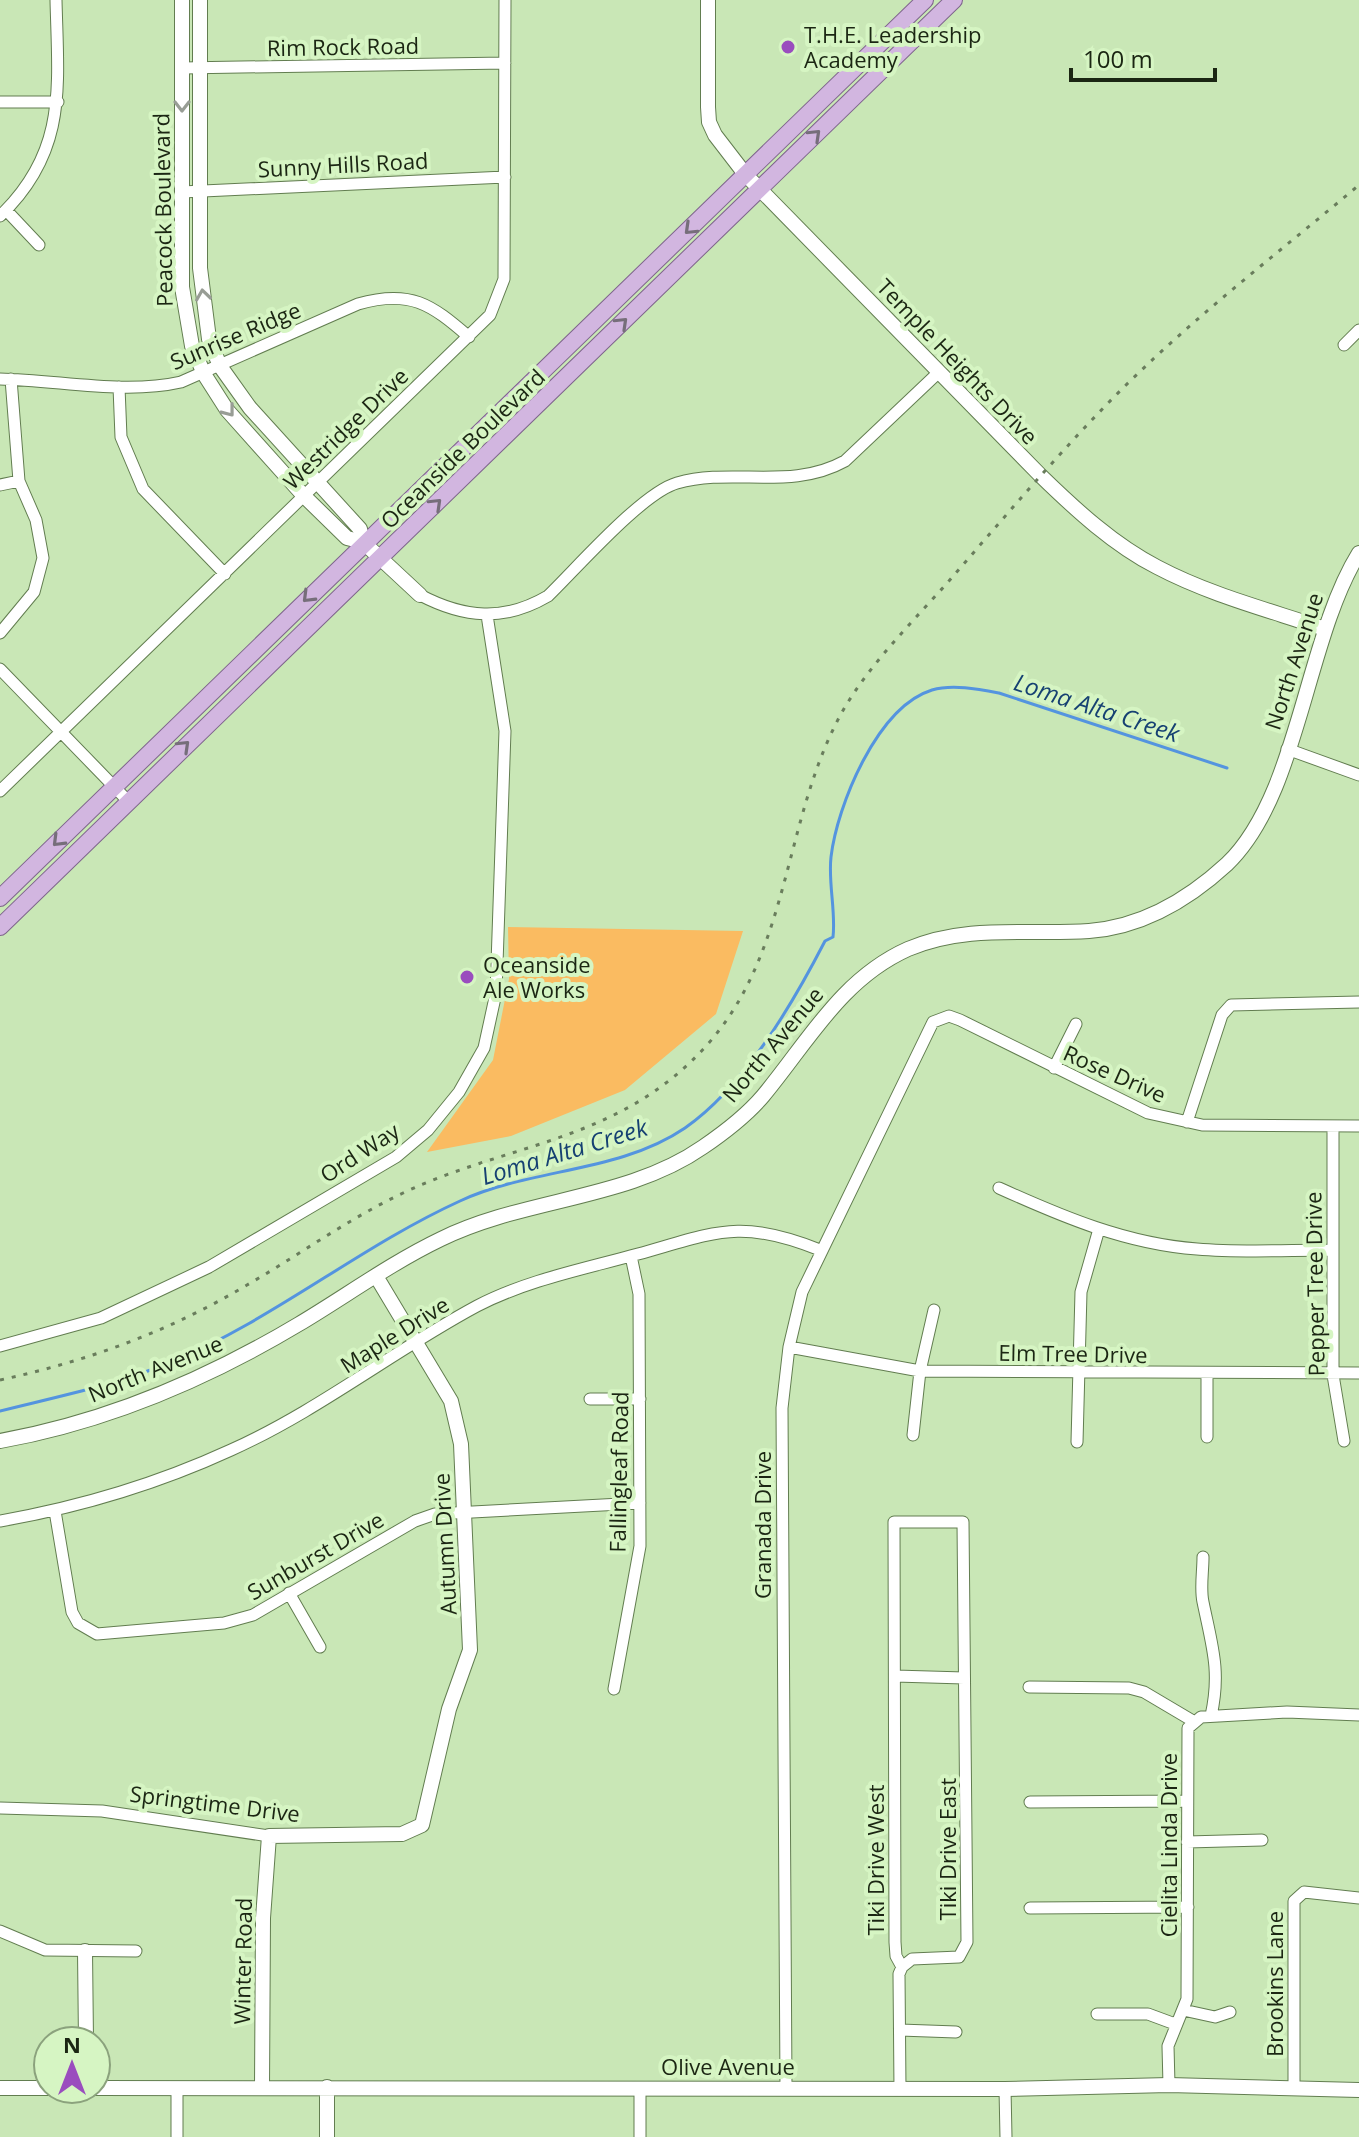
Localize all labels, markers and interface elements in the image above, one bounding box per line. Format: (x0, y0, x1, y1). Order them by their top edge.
place label: T.H.E. Leadership Academy (804, 19, 981, 74)
street label: Rim Rock Road (267, 30, 419, 62)
scale bar (1071, 32, 1215, 82)
marker: T.H.E. Leadership Academy (779, 38, 797, 56)
text: 100 m (1083, 42, 1153, 75)
one-way arrow (173, 100, 191, 113)
street label: Peacock Boulevard (145, 113, 179, 307)
one-way arrow (806, 129, 820, 144)
street label: Sunny Hills Road (257, 145, 429, 183)
one-way arrow (685, 219, 699, 234)
street label: Temple Heights Drive (871, 272, 1045, 450)
one-way arrow (195, 288, 212, 302)
street label: Sunrise Ridge (165, 294, 305, 376)
one-way arrow (613, 318, 627, 332)
street label: Westridge Drive (276, 361, 414, 495)
street label: Oceanside Boulevard (373, 362, 551, 534)
one-way arrow (219, 402, 234, 416)
one-way arrow (427, 499, 441, 514)
one-way arrow (303, 587, 317, 602)
street label: North Avenue (1257, 589, 1329, 733)
water label: Loma Alta Creek (1010, 665, 1185, 750)
one-way arrow (175, 742, 190, 756)
one-way arrow (53, 832, 67, 846)
place label: Oceanside Ale Works (483, 949, 591, 1004)
marker: Oceanside Ale Works (458, 968, 476, 986)
street label: North Avenue (715, 980, 829, 1108)
street label: Rose Drive (1059, 1037, 1171, 1109)
water label: Loma Alta Creek (477, 1110, 652, 1192)
street label: Ord Way (314, 1115, 405, 1189)
street label: Pepper Tree Drive (1297, 1191, 1331, 1377)
street label: Maple Drive (334, 1289, 454, 1379)
street label: North Avenue (83, 1327, 227, 1409)
street label: Elm Tree Drive (998, 1337, 1148, 1369)
street label: Fallingleaf Road (602, 1391, 634, 1553)
street label: Granada Drive (747, 1451, 777, 1599)
street label: Autumn Drive (425, 1472, 463, 1616)
street label: Sunburst Drive (241, 1504, 389, 1606)
street label: Cielita Linda Drive (1153, 1753, 1183, 1937)
street label: Tiki Drive East (932, 1777, 962, 1920)
street label: Springtime Drive (128, 1778, 302, 1828)
street label: Tiki Drive West (860, 1784, 890, 1936)
street label: Winter Road (226, 1897, 258, 2025)
street label: Brookins Lane (1259, 1911, 1289, 2057)
north arrow (32, 2025, 112, 2105)
text: N (63, 2029, 81, 2059)
street label: Olive Avenue (661, 2051, 795, 2081)

